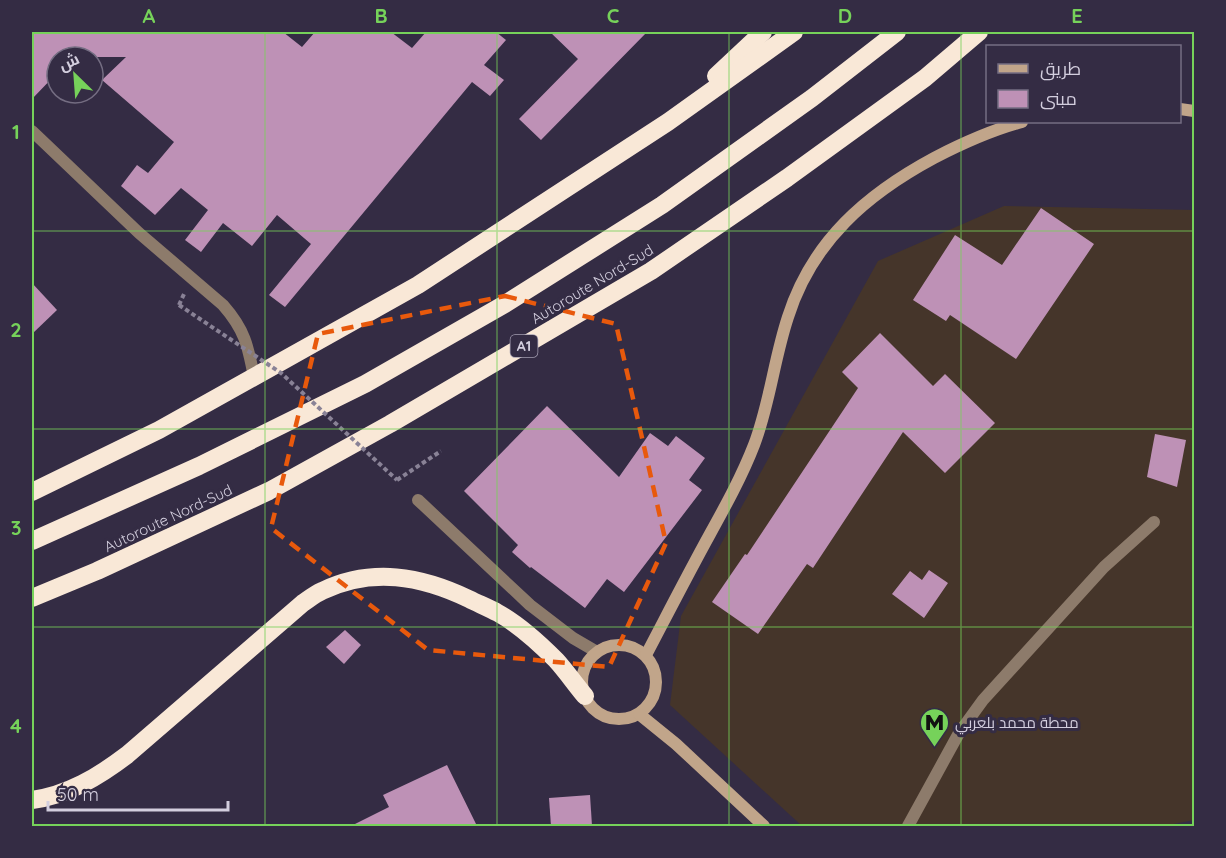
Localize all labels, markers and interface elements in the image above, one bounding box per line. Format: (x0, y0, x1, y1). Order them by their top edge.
text: A (143, 3, 156, 28)
text: B (374, 3, 388, 28)
text: C (607, 3, 620, 28)
text: D (838, 3, 852, 28)
text: E (1071, 3, 1083, 28)
north arrow (45, 45, 105, 105)
legend (986, 45, 1181, 123)
text: ش (55, 48, 82, 75)
text: طريق (1040, 57, 1081, 81)
text: مبنى (1040, 87, 1077, 110)
text: 1 (12, 119, 20, 144)
street label: Autoroute Nord-Sud (527, 240, 657, 328)
text: 2 (10, 317, 22, 342)
road number: A1 (510, 335, 538, 357)
street label: Autoroute Nord-Sud (101, 480, 235, 556)
text: 3 (11, 515, 21, 540)
metro station icon: محطة محمد بلعربي (918, 706, 950, 748)
text: 4 (10, 713, 22, 738)
place label: محطة محمد بلعربي (955, 713, 1079, 735)
scale bar (48, 774, 228, 812)
text: 50 m (57, 783, 99, 806)

